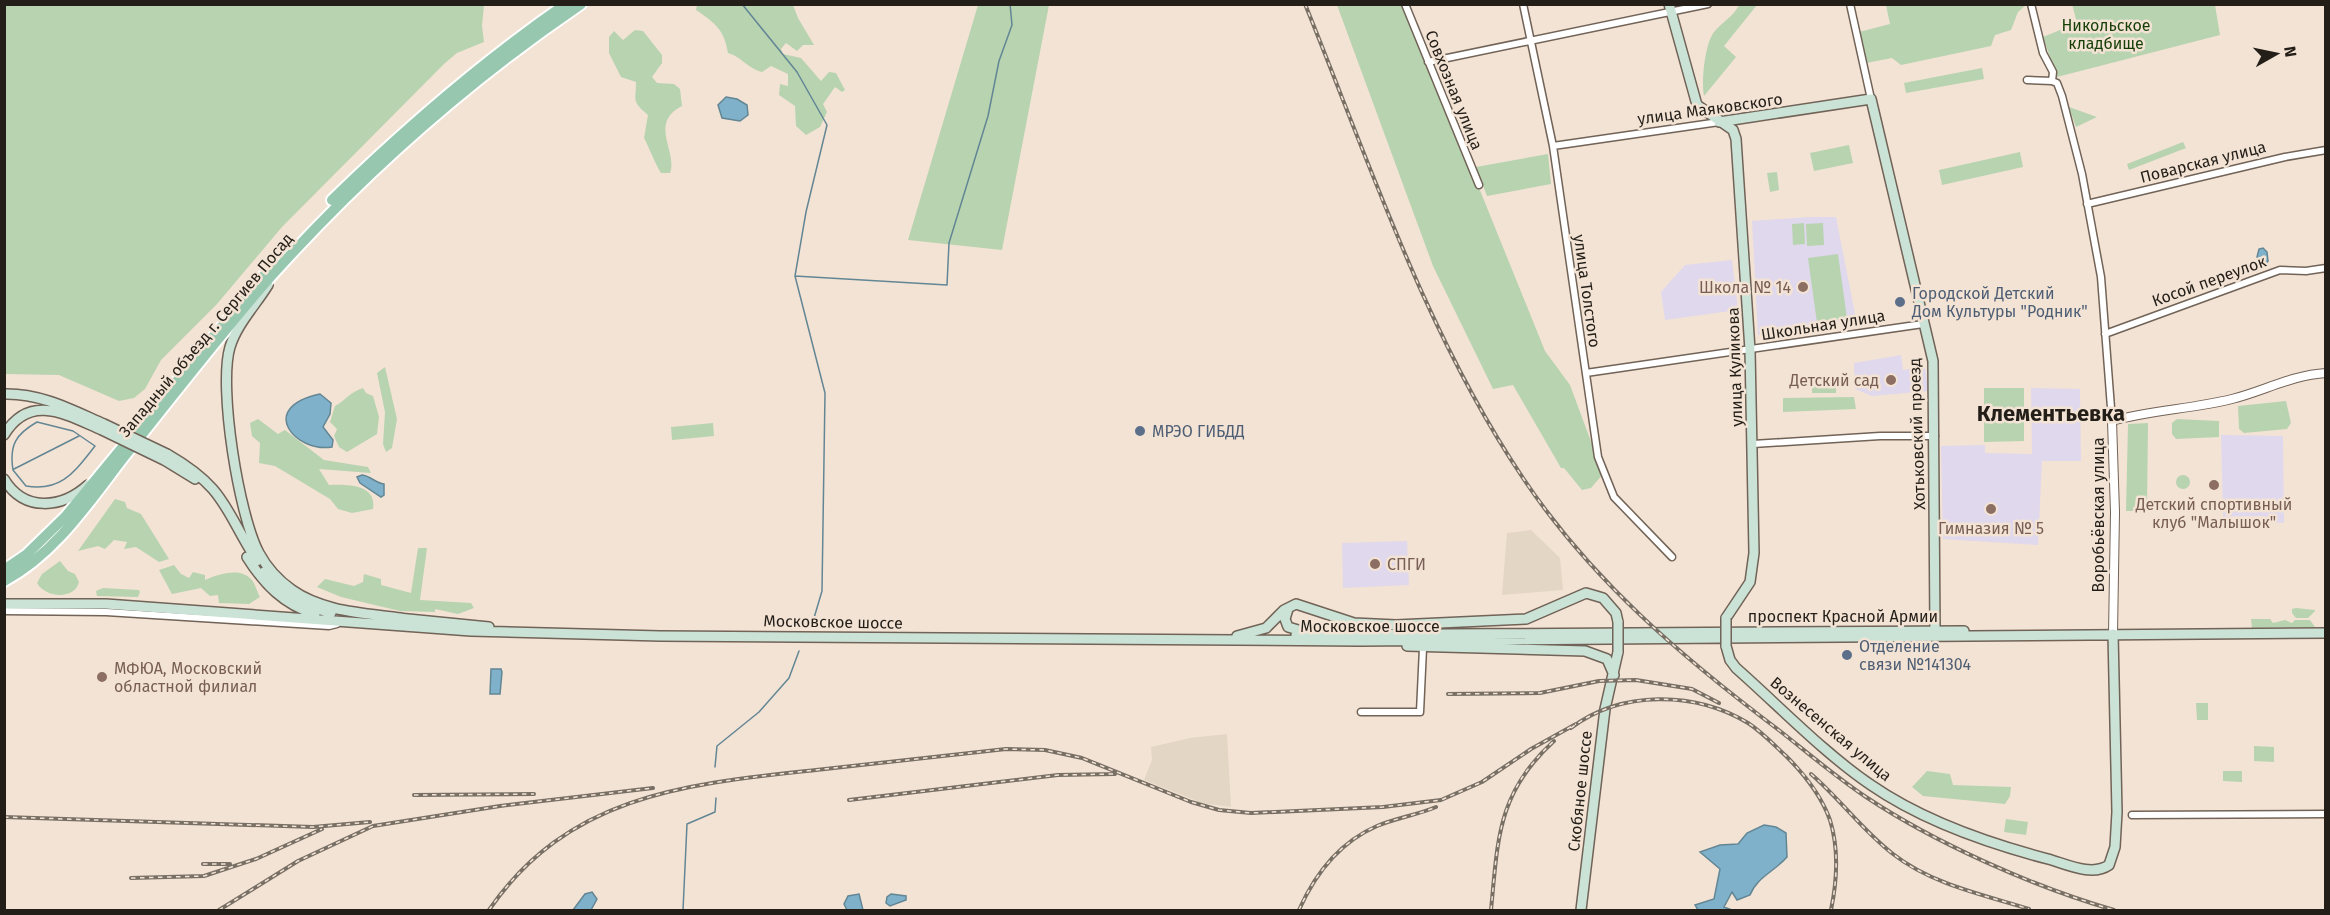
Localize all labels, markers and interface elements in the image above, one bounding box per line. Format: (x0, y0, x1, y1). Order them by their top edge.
park label: Никольское кладбище (2061, 16, 2151, 53)
north arrow (2246, 24, 2306, 84)
street label: Совхозная улица (1421, 27, 1487, 153)
text: N (2280, 45, 2301, 58)
street label: улица Маяковского (1636, 89, 1784, 129)
street label: Поварская улица (2138, 137, 2268, 187)
street label: Западный объезд г. Сергиев Посад (115, 229, 297, 441)
street label: улица Толстого (1570, 233, 1604, 349)
street label: Косой переулок (2149, 251, 2269, 310)
place label: Школа № 14 (1699, 278, 1791, 297)
marker: Школа № 14 (1796, 280, 1810, 294)
place label: Городской Детский Дом Культуры "Родник" (1911, 284, 2088, 321)
marker: Городской Детский Дом Культуры "Родник" (1893, 295, 1907, 309)
street label: Школьная улица (1760, 306, 1886, 344)
street label: улица Куликова (1723, 307, 1747, 427)
street label: Хотьковский проезд (1905, 358, 1929, 510)
place label: Детский сад (1789, 371, 1879, 390)
marker: Детский сад (1884, 373, 1898, 387)
district label: Клементьевка (1977, 400, 2125, 427)
place label: МРЭО ГИБДД (1152, 422, 1245, 441)
marker: МРЭО ГИБДД (1133, 424, 1147, 438)
street label: Воробьёвская улица (2089, 437, 2108, 593)
marker: Детский спортивный клуб "Малышок" (2207, 478, 2221, 492)
place label: Детский спортивный клуб "Малышок" (2135, 495, 2292, 532)
marker: Гимназия № 5 (1984, 502, 1998, 516)
place label: Гимназия № 5 (1938, 519, 2044, 538)
place label: СПГИ (1387, 555, 1426, 574)
marker: СПГИ (1368, 557, 1382, 571)
street label: проспект Красной Армии (1748, 607, 1938, 626)
street label: Московское шоссе (763, 611, 903, 633)
street label: Московское шоссе (1300, 617, 1440, 636)
place label: Отделение связи №141304 (1859, 637, 1972, 674)
marker: Отделение связи №141304 (1840, 648, 1854, 662)
place label: МФЮА, Московский областной филиал (114, 659, 262, 696)
marker: МФЮА, Московский областной филиал (95, 670, 109, 684)
street label: Вознесенская улица (1766, 673, 1896, 785)
street label: Скобяное шоссе (1564, 730, 1596, 852)

